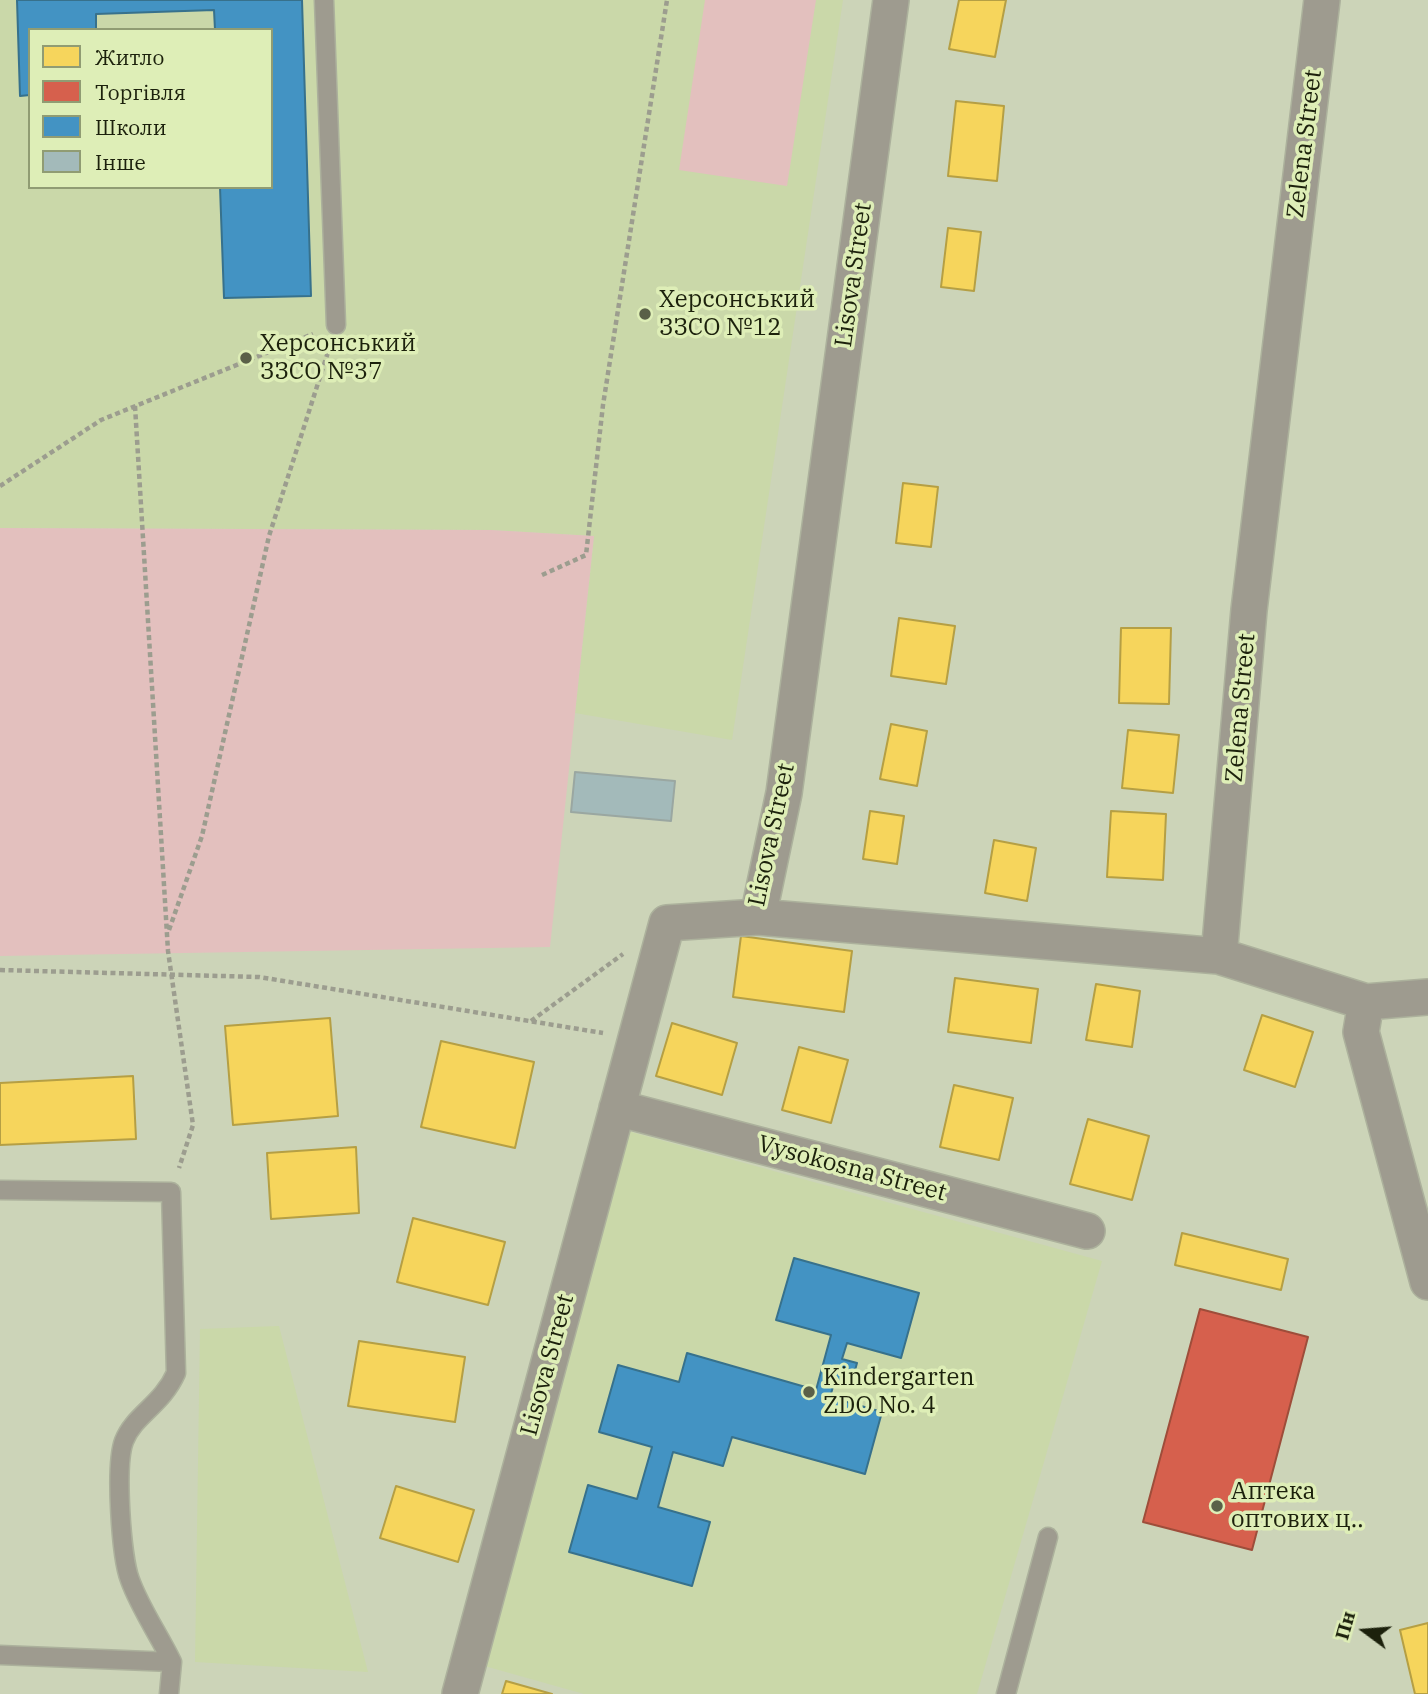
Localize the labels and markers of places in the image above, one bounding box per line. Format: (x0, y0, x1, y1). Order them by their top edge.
place label: Херсонський ЗЗСО №12 (659, 286, 815, 342)
marker: Херсонський ЗЗСО №12 (637, 306, 653, 322)
place label: Херсонський ЗЗСО №37 (260, 330, 416, 386)
marker: Херсонський ЗЗСО №37 (238, 350, 254, 366)
place label: Kindergarten ZDO No. 4 (823, 1364, 975, 1420)
marker: Kindergarten ZDO No. 4 (801, 1384, 817, 1400)
place label: Аптека оптових ц‥ (1231, 1478, 1364, 1534)
marker: Аптека оптових ц‥ (1209, 1498, 1225, 1514)

